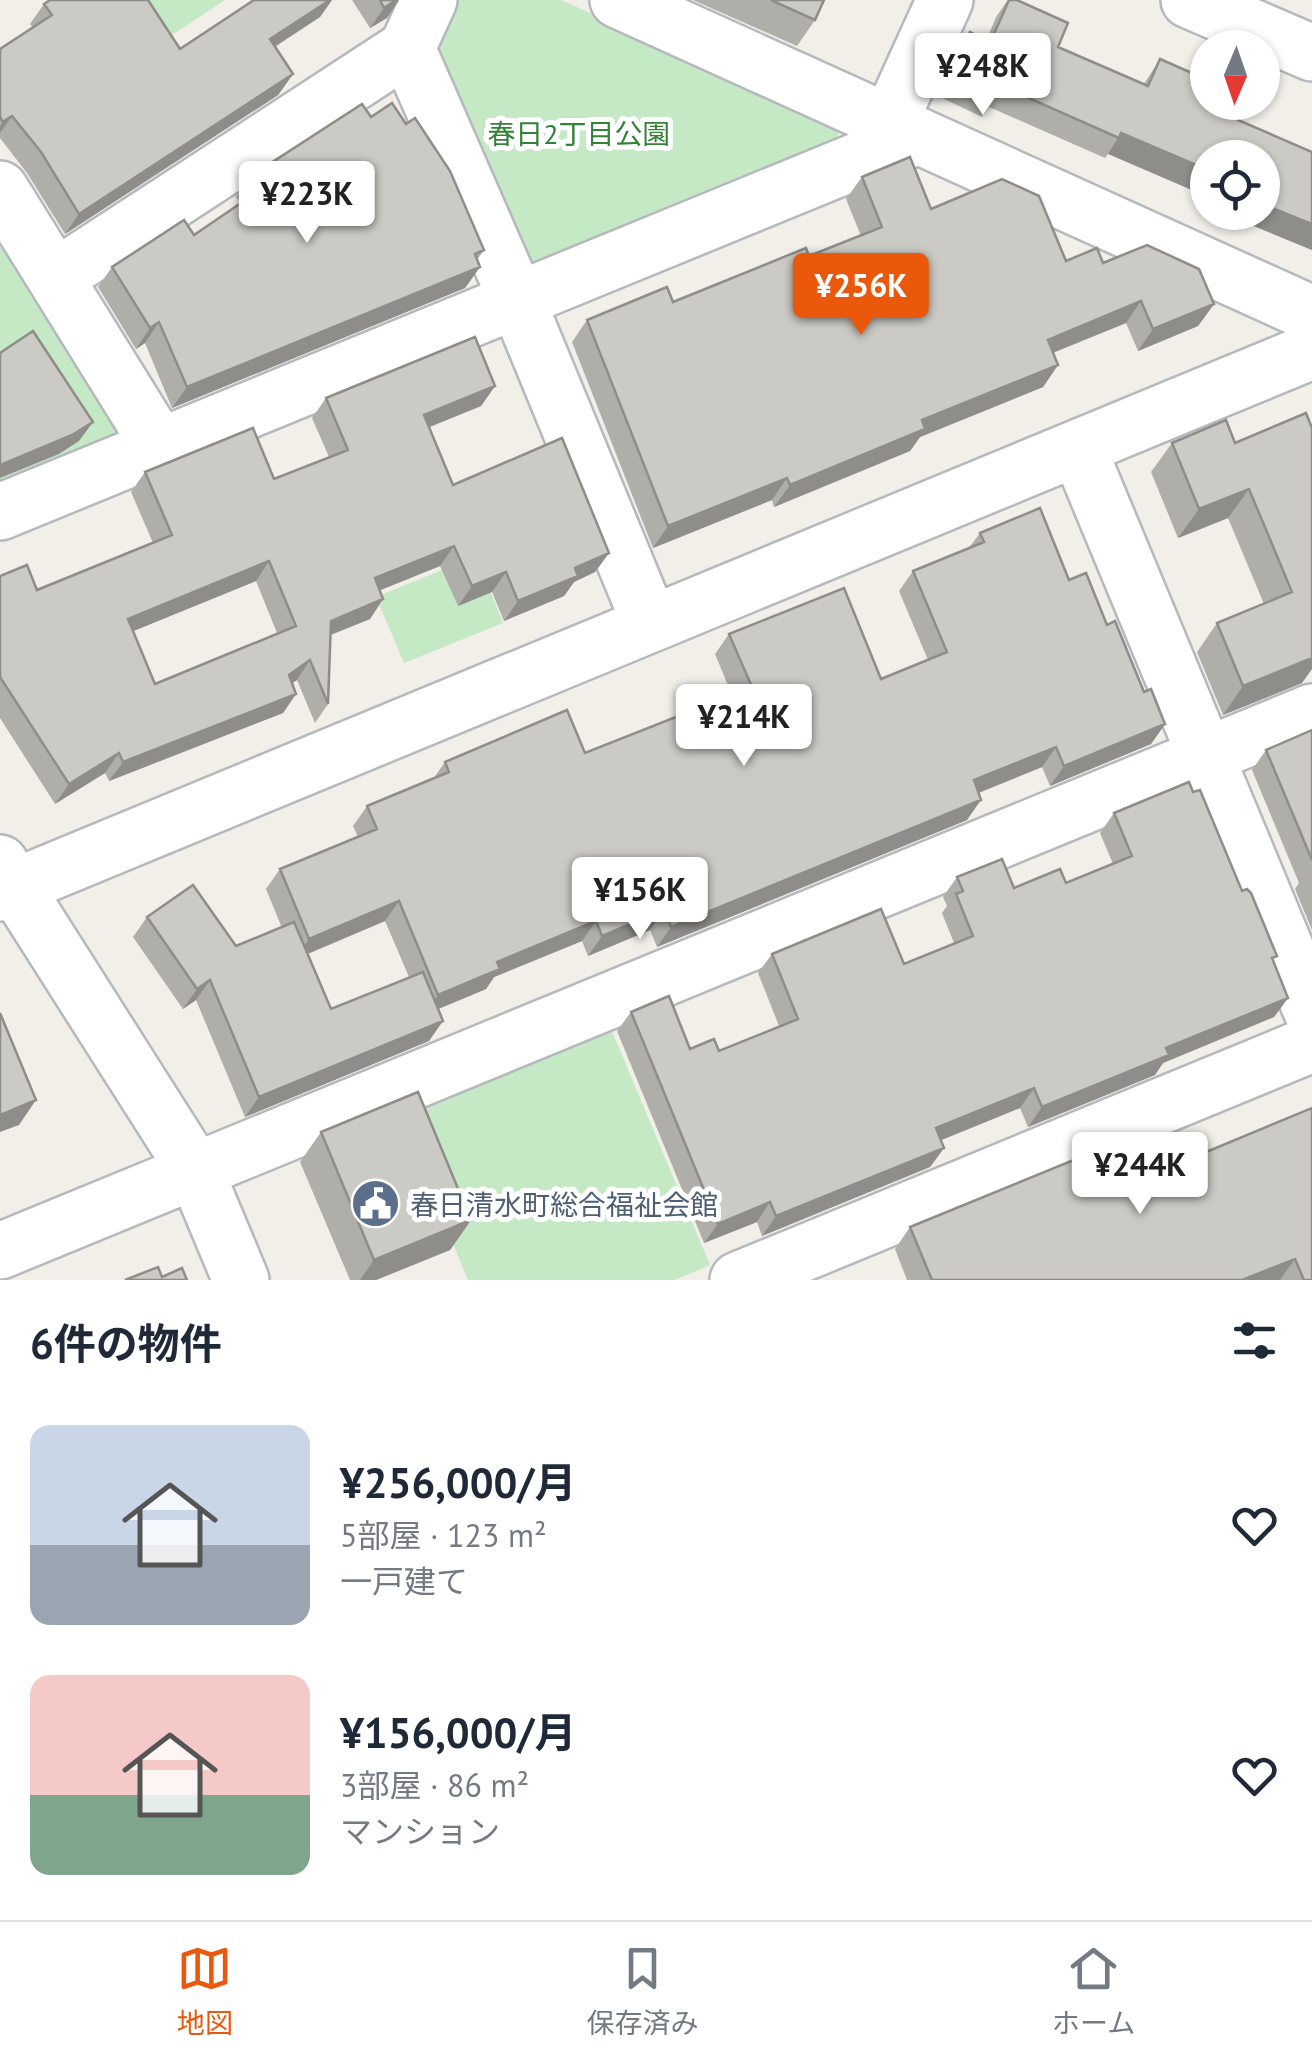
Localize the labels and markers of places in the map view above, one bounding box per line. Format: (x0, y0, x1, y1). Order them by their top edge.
pin: ¥248K (913, 33, 1053, 118)
pin: ¥223K (237, 161, 377, 246)
pin: ¥256K (791, 253, 931, 338)
pin: ¥214K (674, 684, 814, 769)
pin: ¥156K (570, 857, 710, 942)
pin: ¥244K (1070, 1132, 1210, 1217)
public building icon: 春日清水町総合福祉会館 (349, 1178, 401, 1230)
place label: 春日清水町総合福祉会館 (410, 1186, 718, 1223)

